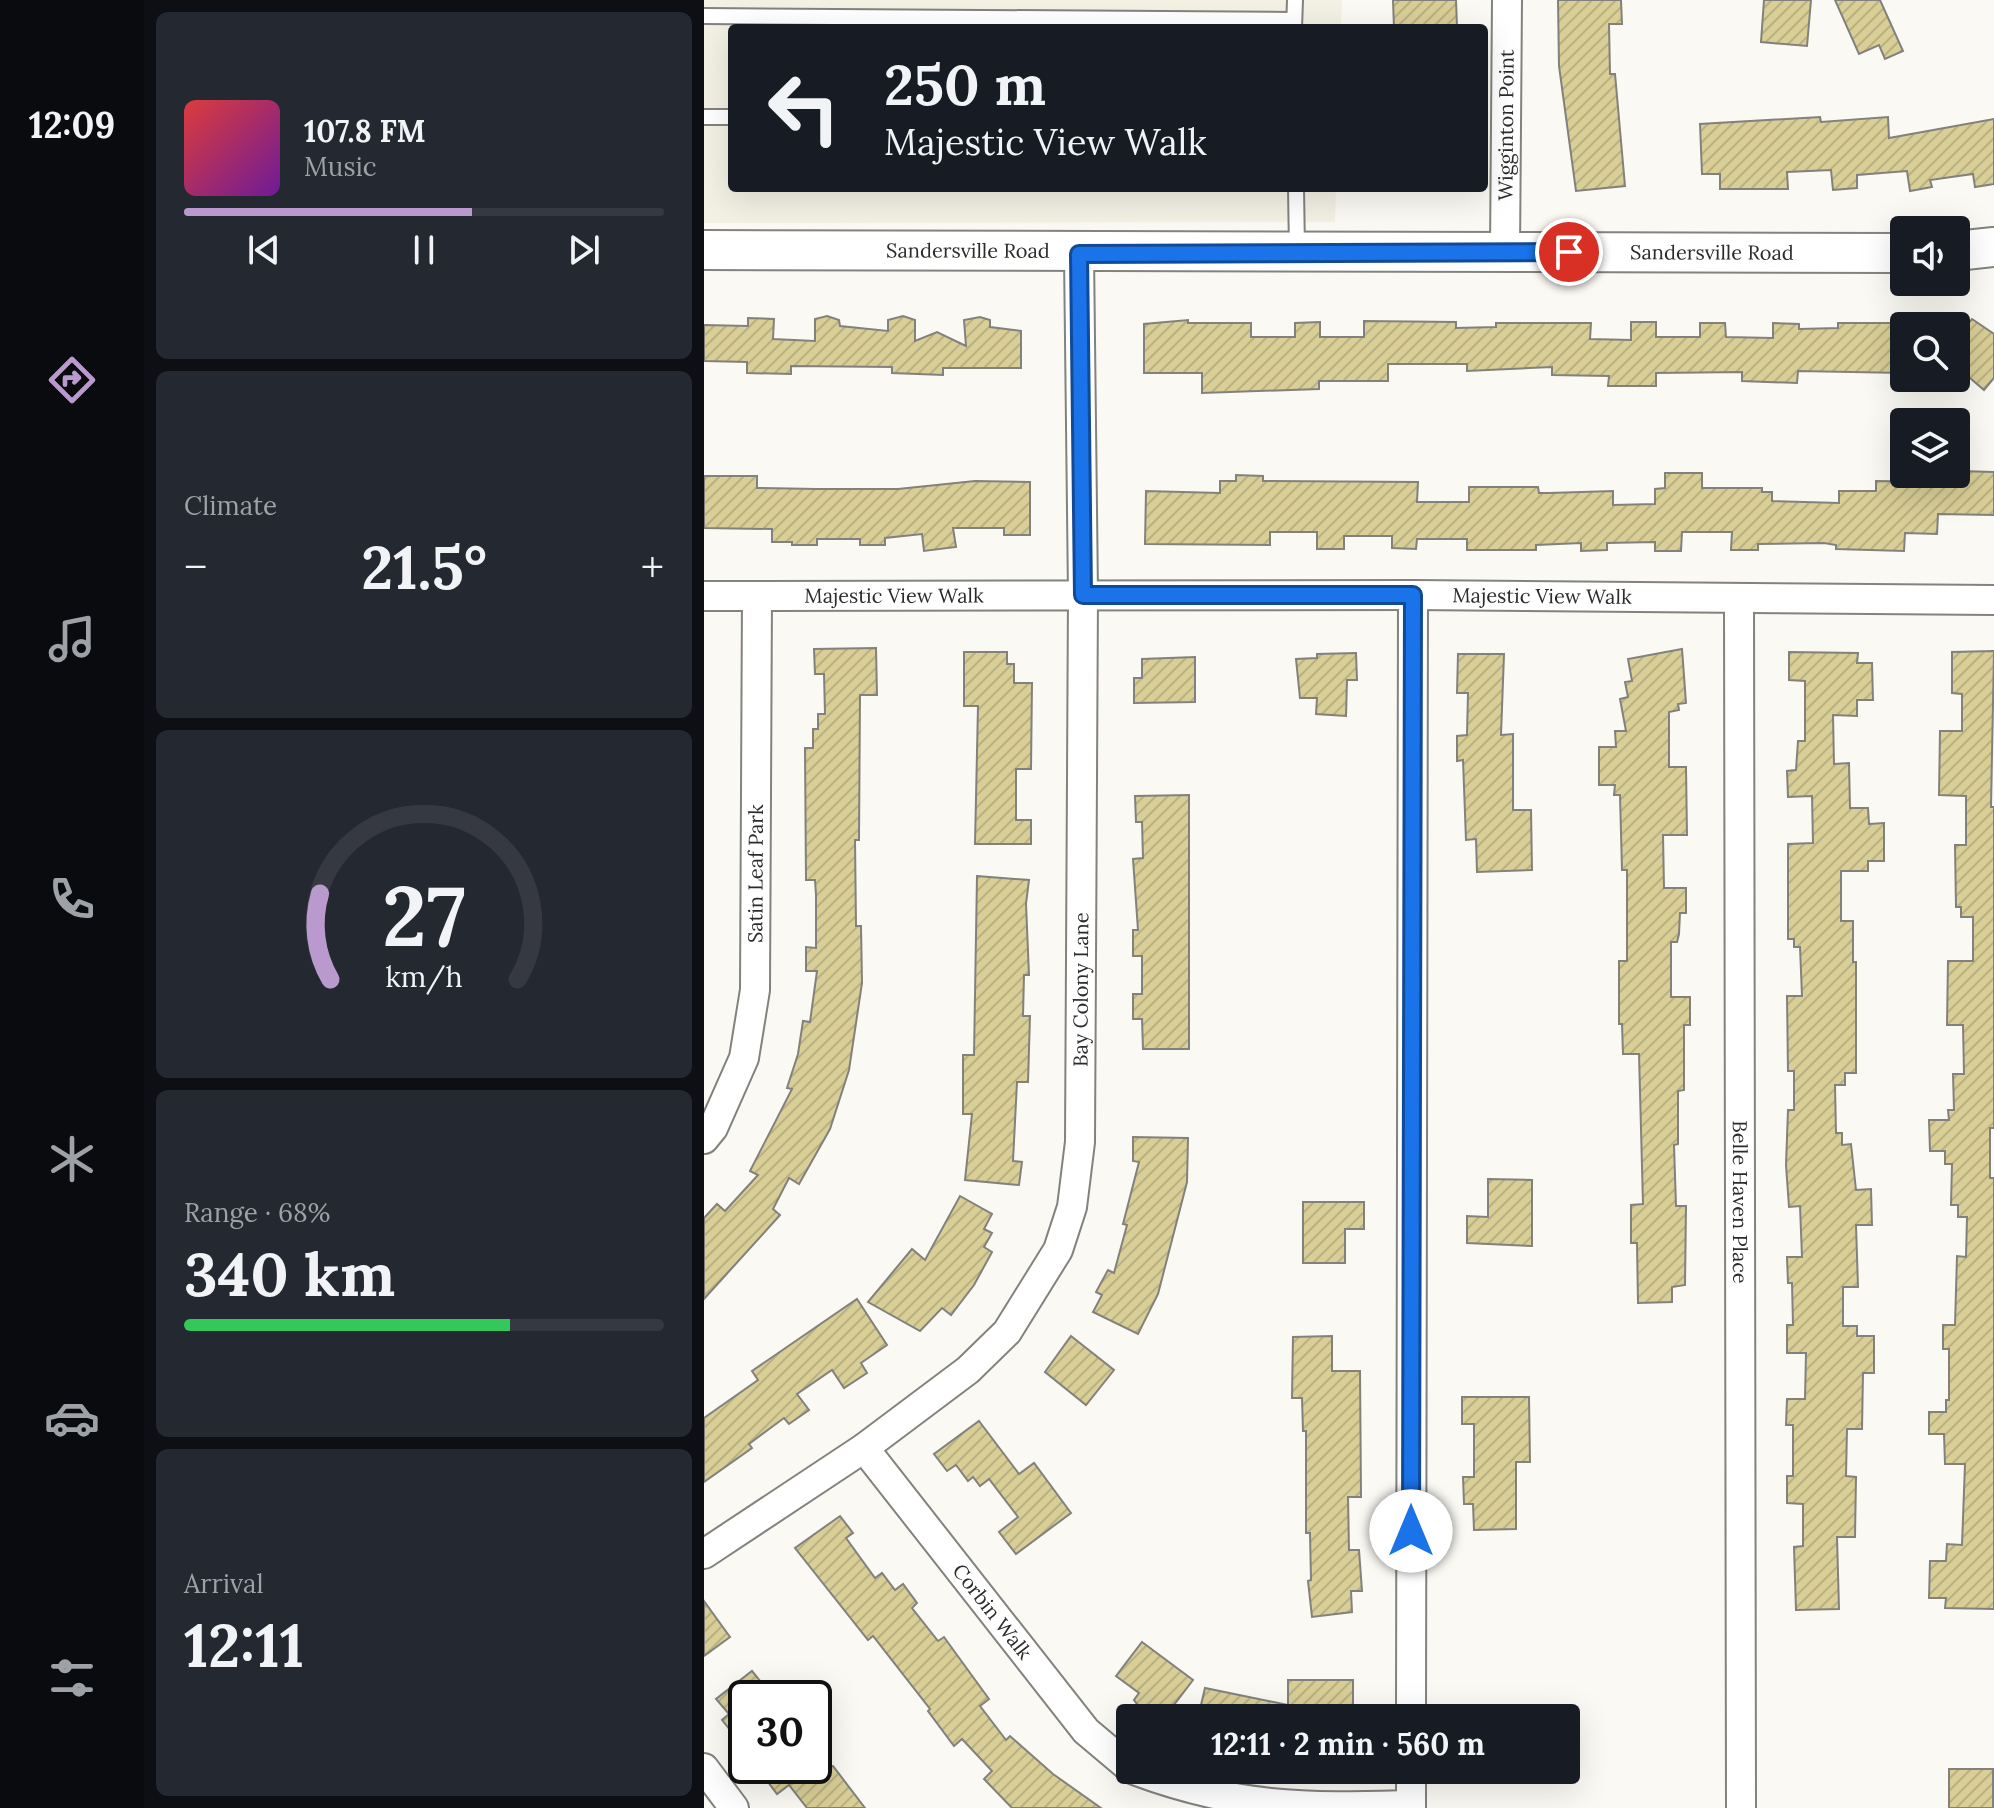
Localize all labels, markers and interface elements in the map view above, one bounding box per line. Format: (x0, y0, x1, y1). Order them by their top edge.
text: 250 m (884, 49, 1046, 120)
street label: Wigginton Point (1492, 49, 1519, 201)
icon: left (752, 56, 856, 160)
text: 12:09 (29, 102, 115, 148)
text: 107.8 FM (304, 112, 426, 150)
text: Majestic View Walk (884, 119, 1207, 165)
text: Music (304, 150, 377, 183)
map controls (1890, 216, 1970, 488)
button: sound (1890, 216, 1970, 296)
pin (1535, 218, 1603, 286)
icon: previous (242, 228, 286, 272)
icon: pause (402, 228, 446, 272)
icon: next (562, 228, 606, 272)
icon: arrive (1547, 230, 1591, 274)
street label: Sandersville Road (886, 237, 1050, 263)
street label: Sandersville Road (1630, 239, 1794, 265)
button: search (1890, 312, 1970, 392)
icon: directions (44, 352, 100, 408)
button: layers (1890, 408, 1970, 488)
text: Climate (184, 489, 277, 522)
text: 21.5° (361, 529, 487, 605)
text: − (184, 539, 207, 595)
text: + (641, 539, 664, 595)
street label: Majestic View Walk (1452, 582, 1632, 609)
street label: Majestic View Walk (804, 583, 984, 608)
icon: music (44, 611, 100, 667)
street label: Satin Leaf Park (742, 804, 768, 943)
text: 27 (382, 862, 466, 969)
icon: phone (44, 871, 100, 927)
street label: Bay Colony Lane (1067, 912, 1093, 1067)
text: km/h (385, 958, 463, 995)
street label: Belle Haven Place (1728, 1120, 1753, 1284)
icon: climate (44, 1131, 100, 1187)
text: Range · 68% (184, 1196, 330, 1229)
text: 340 km (184, 1236, 395, 1312)
icon: car (44, 1390, 100, 1446)
position arrow (1369, 1489, 1453, 1573)
street label: Corbin Walk (948, 1559, 1038, 1664)
text: Arrival (184, 1567, 263, 1600)
text: 12:11 (184, 1607, 304, 1683)
icon: filters (44, 1650, 100, 1706)
speed limit sign: 30 (728, 1680, 832, 1784)
text: 12:11 · 2 min · 560 m (1211, 1725, 1485, 1763)

